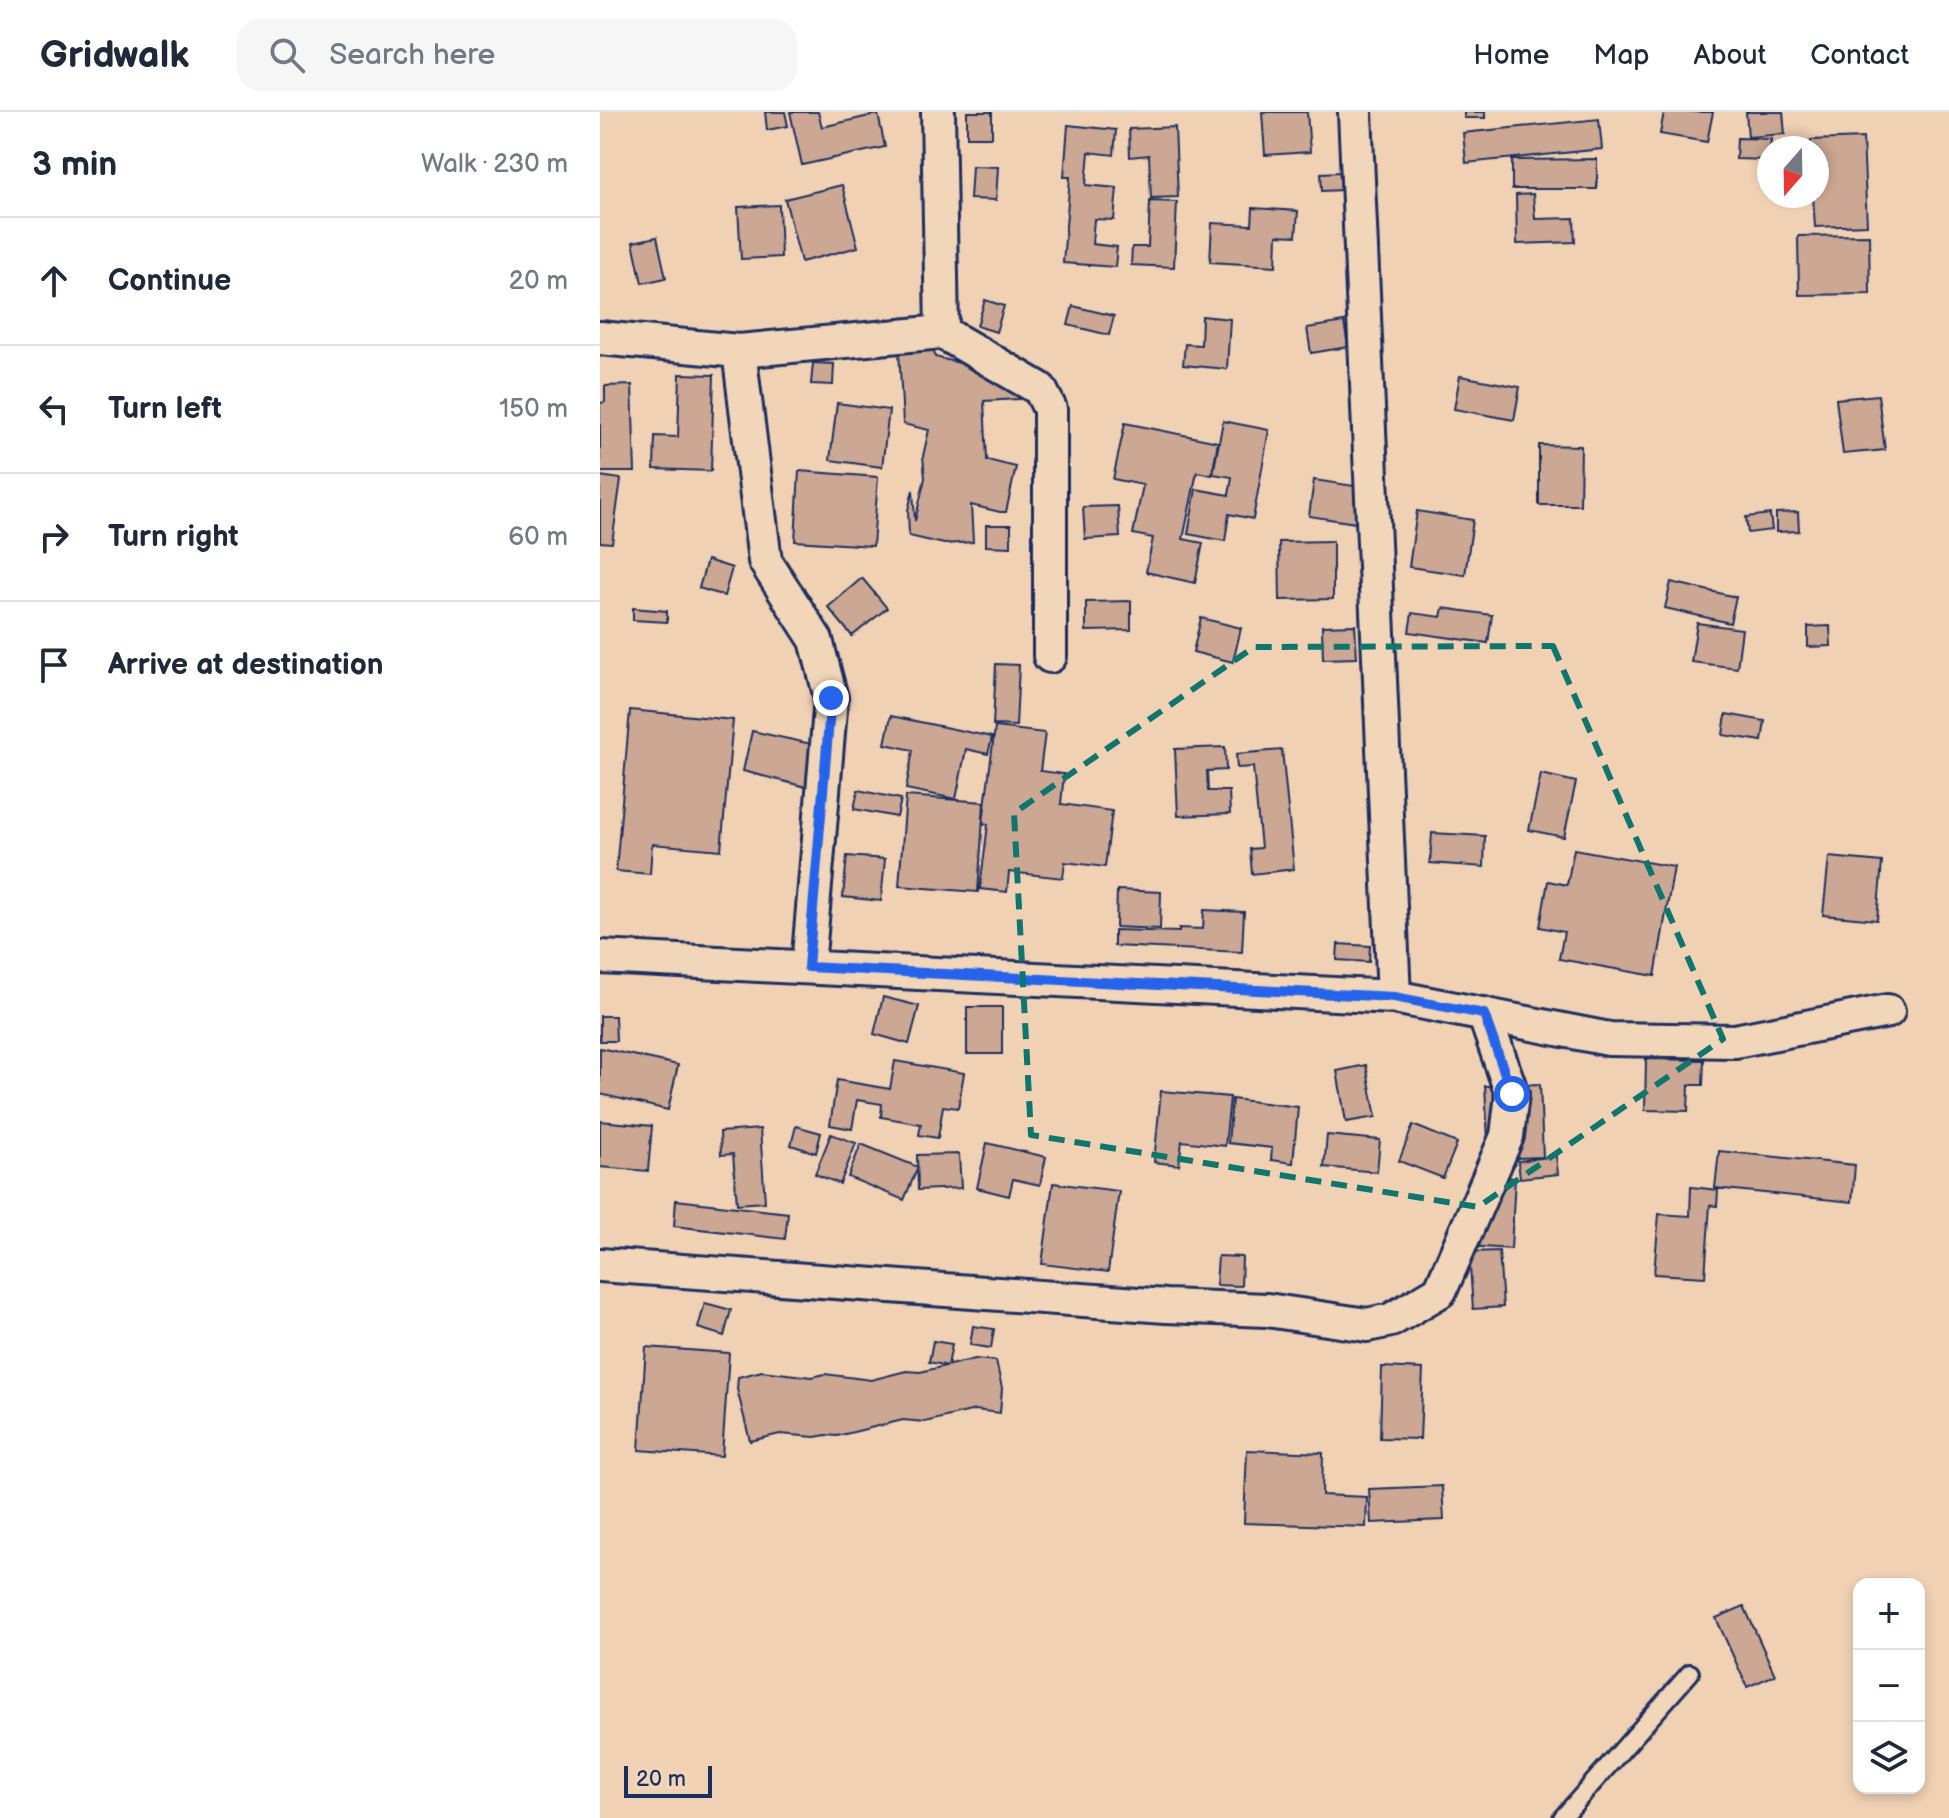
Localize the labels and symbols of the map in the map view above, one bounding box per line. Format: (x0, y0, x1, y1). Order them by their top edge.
north arrow (1757, 136, 1829, 208)
route end (813, 680, 849, 716)
route start (1494, 1076, 1530, 1112)
scale bar (624, 1762, 712, 1798)

